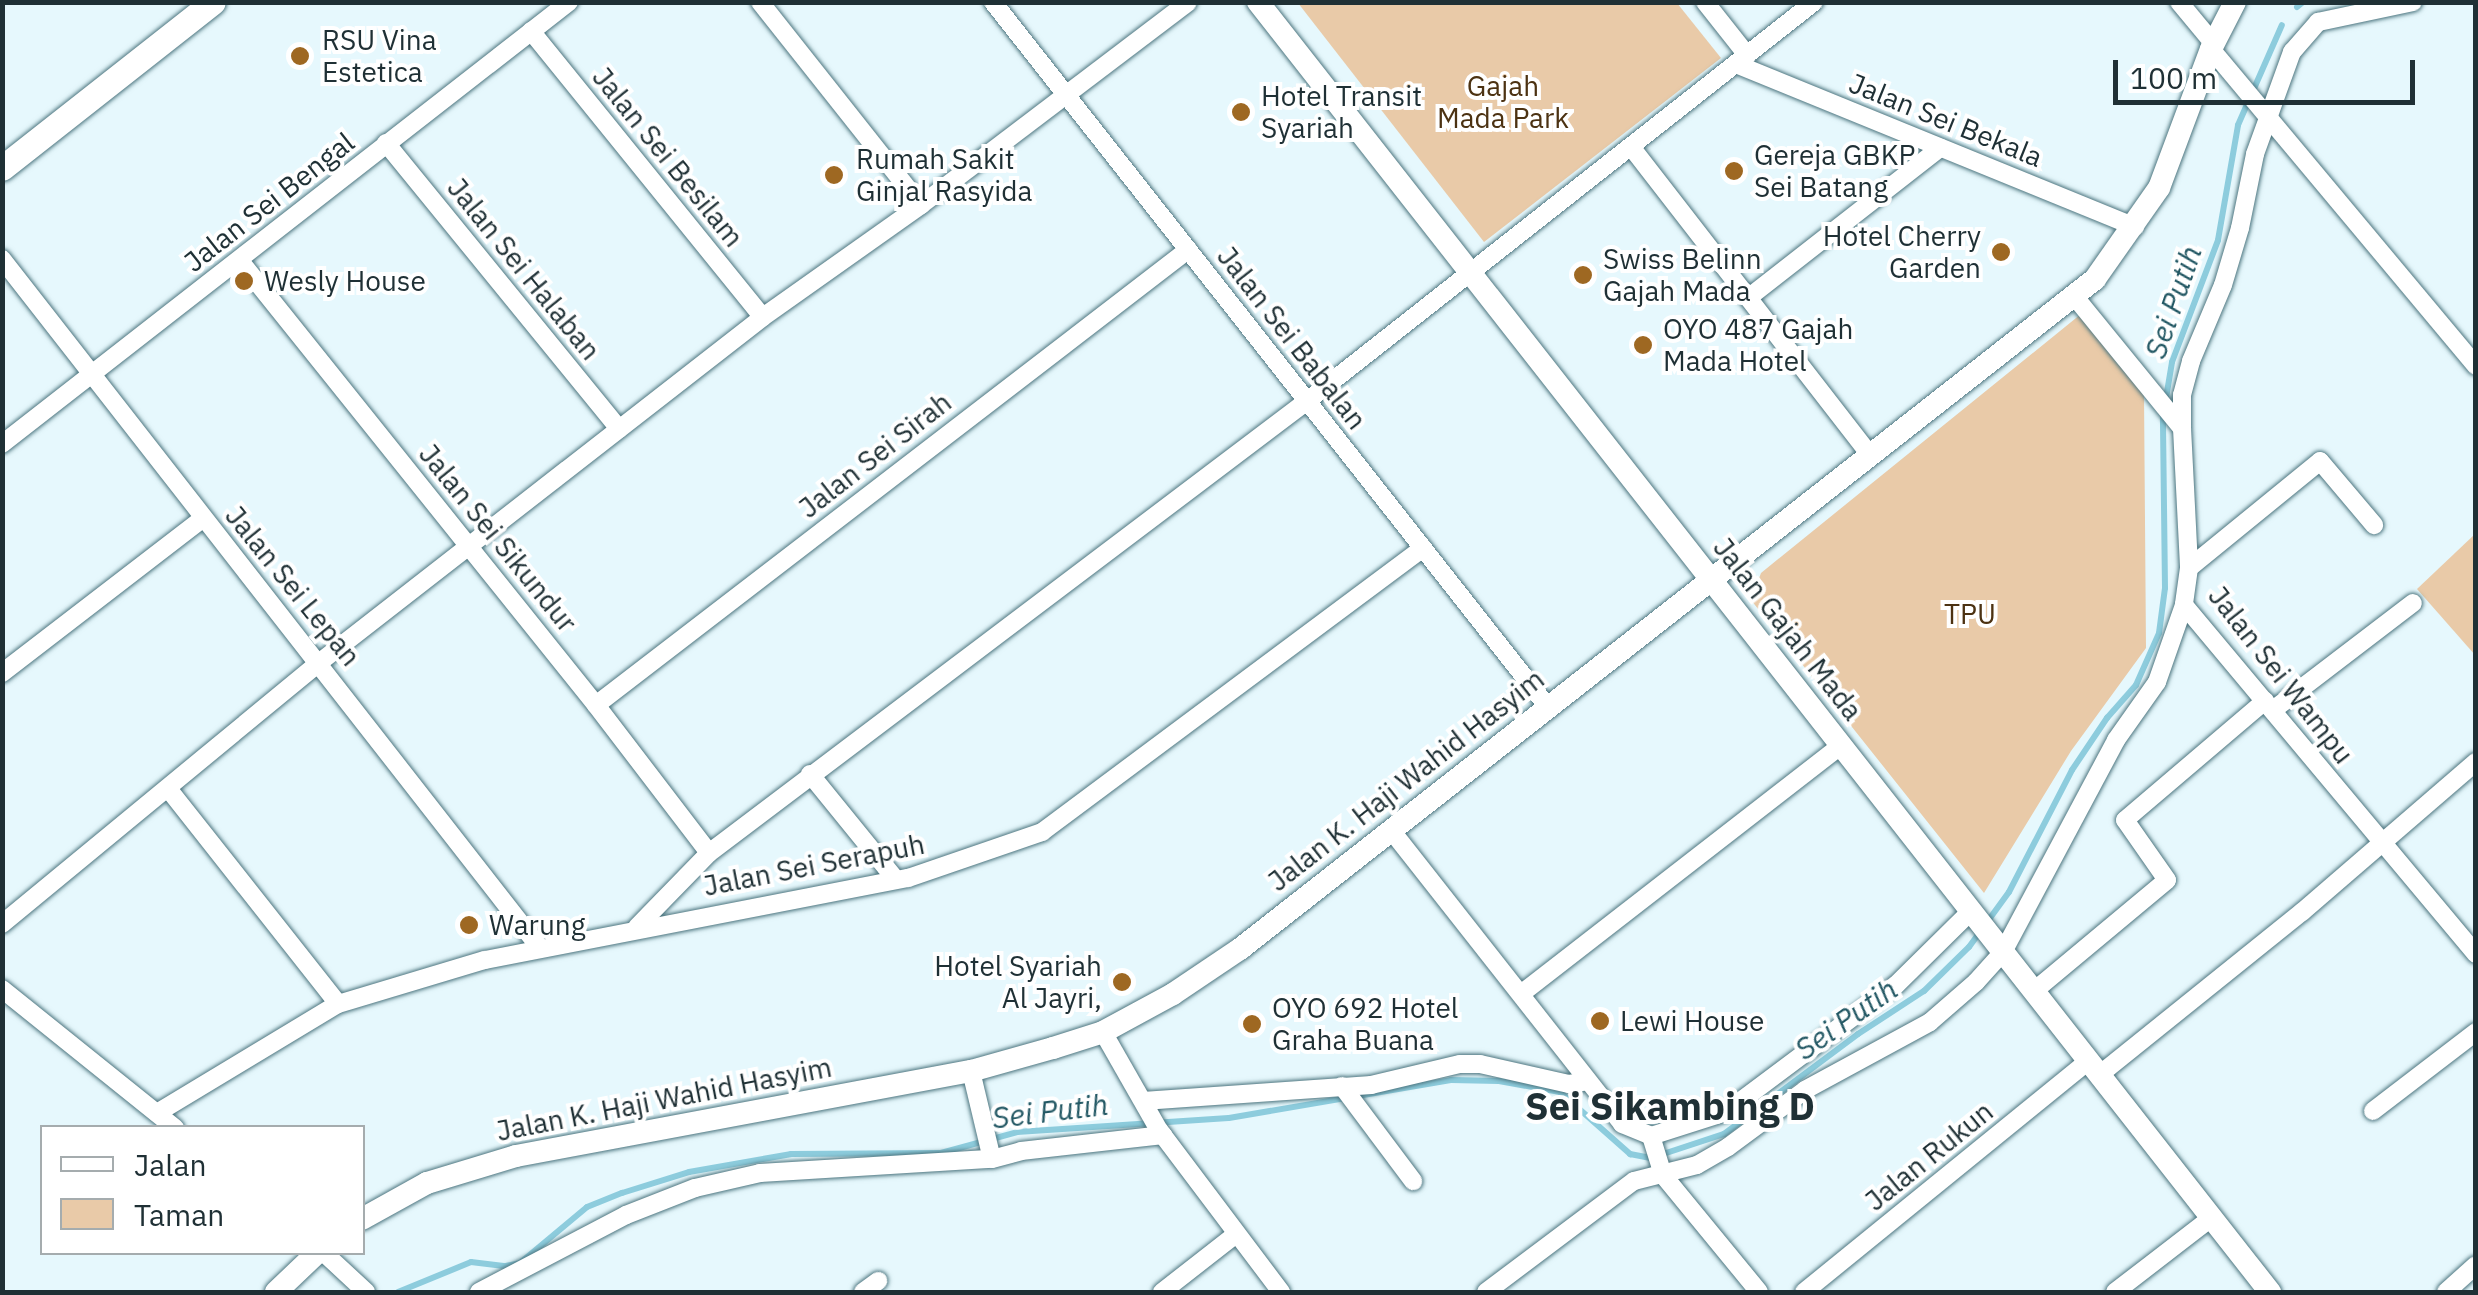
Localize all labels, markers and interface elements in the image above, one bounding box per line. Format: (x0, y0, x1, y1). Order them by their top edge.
place label: RSU Vina Estetica (322, 23, 437, 89)
scale bar (2118, 40, 2420, 102)
marker: RSU Vina Estetica (287, 43, 313, 69)
text: 100 m (2130, 58, 2217, 97)
street label: Jalan Sei Besilam (585, 61, 751, 253)
street label: Jalan Sei Bekala (1845, 66, 2047, 174)
park label: Gajah Mada Park (1437, 69, 1569, 135)
place label: Hotel Transit Syariah (1261, 79, 1422, 145)
marker: Hotel Transit Syariah (1230, 101, 1252, 123)
street label: Jalan Sei Bengal (177, 125, 361, 279)
place label: Gereja GBKP Sei Batang (1754, 138, 1915, 204)
place label: Rumah Sakit Ginjal Rasyida (856, 142, 1032, 208)
marker: Gereja GBKP Sei Batang (1723, 160, 1745, 182)
marker: Rumah Sakit Ginjal Rasyida (821, 162, 847, 188)
street label: Jalan Sei Halaban (440, 171, 608, 367)
place label: Hotel Cherry Garden (1823, 219, 1981, 285)
street label: Jalan Sei Babalan (1210, 240, 1374, 436)
marker: Hotel Cherry Garden (1990, 241, 2012, 263)
water label: Sei Putih (2137, 241, 2209, 363)
place label: Swiss Belinn Gajah Mada (1603, 242, 1762, 308)
place label: Wesly House (264, 264, 426, 298)
marker: Swiss Belinn Gajah Mada (1572, 264, 1594, 286)
marker: Wesly House (233, 270, 255, 292)
place label: OYO 487 Gajah Mada Hotel (1663, 312, 1853, 378)
marker: OYO 487 Gajah Mada Hotel (1632, 334, 1654, 356)
street label: Jalan Sei Sirah (792, 385, 958, 525)
street label: Jalan Sei Sikundur (412, 437, 584, 639)
street label: Jalan Sei Lepan (218, 499, 368, 673)
street label: Jalan Gajah Mada (1706, 531, 1870, 727)
street label: Jalan Sei Wampu (2201, 580, 2361, 770)
park label: TPU (1944, 597, 1996, 631)
street label: Jalan K. Haji Wahid Hasyim (1261, 662, 1551, 898)
street label: Jalan Sei Serapuh (701, 827, 927, 903)
place label: Warung (489, 908, 585, 942)
marker: Warung (458, 914, 480, 936)
place label: Hotel Syariah Al Jayri, (934, 949, 1102, 1015)
marker: Hotel Syariah Al Jayri, (1111, 971, 1133, 993)
water label: Sei Putih (1788, 971, 1904, 1067)
place label: OYO 692 Hotel Graha Buana (1272, 991, 1458, 1057)
place label: Lewi House (1620, 1004, 1764, 1038)
marker: Lewi House (1589, 1010, 1611, 1032)
marker: OYO 692 Hotel Graha Buana (1241, 1013, 1263, 1035)
street label: Jalan K. Haji Wahid Hasyim (494, 1050, 834, 1148)
district label: Sei Sikambing D (1525, 1083, 1815, 1129)
water label: Sei Putih (990, 1086, 1110, 1136)
street label: Jalan Rukun (1858, 1094, 2000, 1218)
legend (40, 1125, 365, 1255)
text: Jalan (134, 1145, 207, 1184)
text: Taman (134, 1195, 224, 1234)

